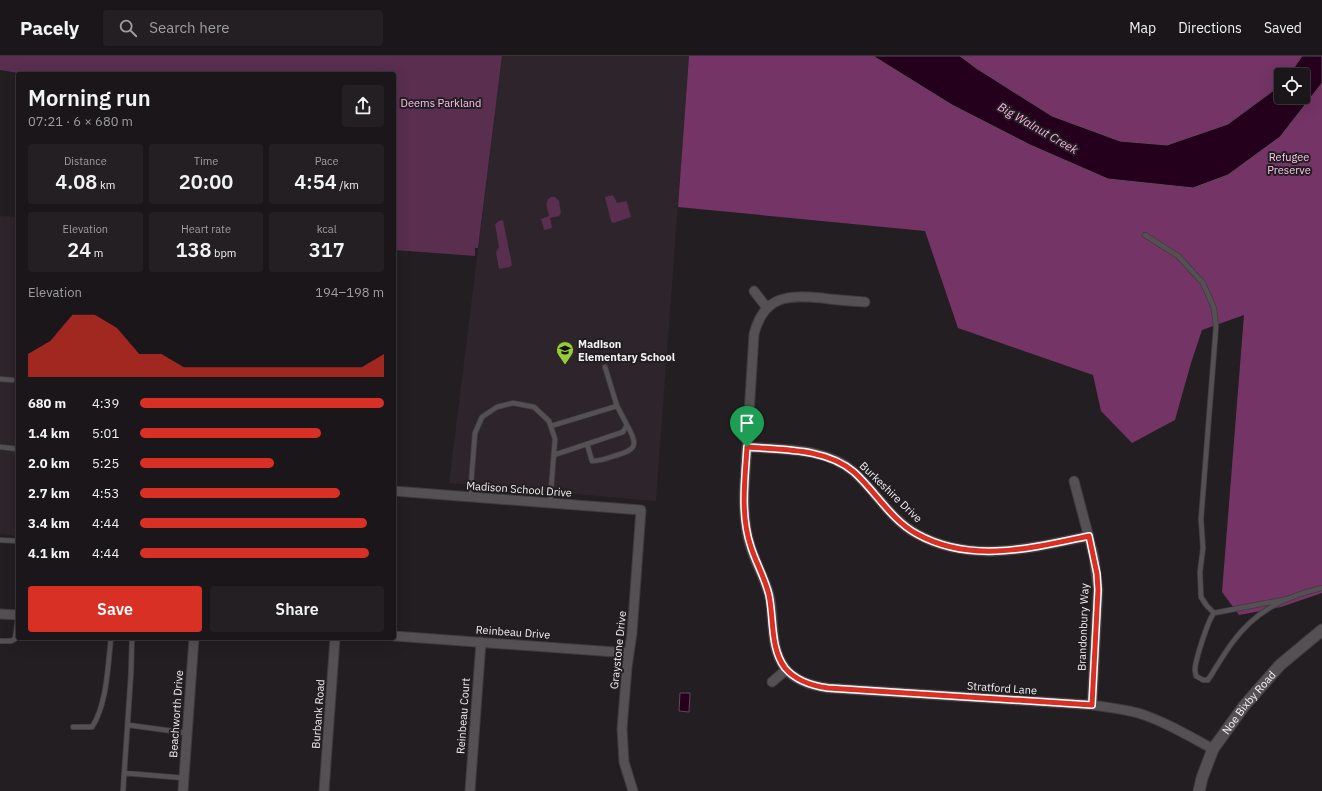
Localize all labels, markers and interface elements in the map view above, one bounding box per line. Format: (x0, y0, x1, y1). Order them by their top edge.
search box (103, 10, 383, 46)
text: Pacely (20, 16, 79, 40)
icon: search (117, 17, 139, 39)
text: Search here (149, 18, 230, 37)
text: Map (1129, 19, 1156, 37)
text: Directions (1178, 19, 1242, 37)
text: Saved (1264, 19, 1302, 37)
map controls (1274, 68, 1310, 104)
button: locate (1274, 68, 1310, 104)
text: Morning run (28, 83, 151, 112)
button: share (342, 85, 384, 127)
park label: Deems Parkland (401, 96, 481, 110)
water label: Big Walnut Creek (995, 99, 1081, 157)
text: 07:21 · 6 × 680 m (28, 113, 133, 130)
park label: Refugee Preserve (1267, 150, 1311, 177)
text: Distance (64, 154, 107, 168)
text: Time (194, 154, 218, 168)
text: Pace (315, 154, 339, 168)
text: 4.08 (55, 168, 97, 195)
text: 20:00 (179, 168, 233, 195)
text: 4:54 (294, 168, 337, 195)
text: km (97, 178, 115, 192)
text: /km (337, 178, 359, 192)
text: Elevation (63, 222, 108, 236)
text: Heart rate (181, 222, 231, 236)
text: kcal (317, 222, 337, 236)
text: 24 (67, 236, 91, 263)
text: 138 (176, 236, 212, 263)
text: 317 (309, 236, 345, 263)
text: m (91, 246, 103, 260)
text: bpm (212, 246, 236, 260)
text: Elevation (28, 284, 82, 301)
text: 194–198 m (315, 284, 384, 301)
place label: Madison Elementary School (578, 337, 676, 364)
school or university icon: Madison Elementary School (555, 340, 575, 365)
text: 680 m (28, 395, 66, 412)
text: 4:39 (92, 395, 119, 412)
pin (730, 406, 764, 447)
icon: arrive (736, 412, 758, 434)
text: 1.4 km (28, 425, 70, 442)
text: 5:01 (92, 425, 119, 442)
text: 2.0 km (28, 455, 70, 472)
text: 5:25 (92, 455, 119, 472)
street label: Burkeshire Drive (857, 459, 925, 525)
street label: Madison School Drive (466, 478, 572, 500)
text: 2.7 km (28, 485, 70, 502)
text: 4:53 (92, 485, 119, 502)
text: 3.4 km (28, 515, 70, 532)
text: 4:44 (92, 515, 119, 532)
text: 4.1 km (28, 545, 70, 562)
text: 4:44 (92, 545, 119, 562)
street label: Brandonbury Way (1074, 582, 1092, 671)
button: Save (28, 586, 202, 632)
button: Share (210, 586, 384, 632)
street label: Graystone Drive (607, 610, 629, 690)
street label: Reinbeau Drive (475, 622, 551, 642)
street label: Noe Bixby Road (1219, 668, 1279, 737)
street label: Beachworth Drive (166, 670, 186, 758)
street label: Reinbeau Court (453, 677, 473, 755)
street label: Burbank Road (309, 679, 327, 749)
street label: Stratford Lane (967, 679, 1037, 697)

